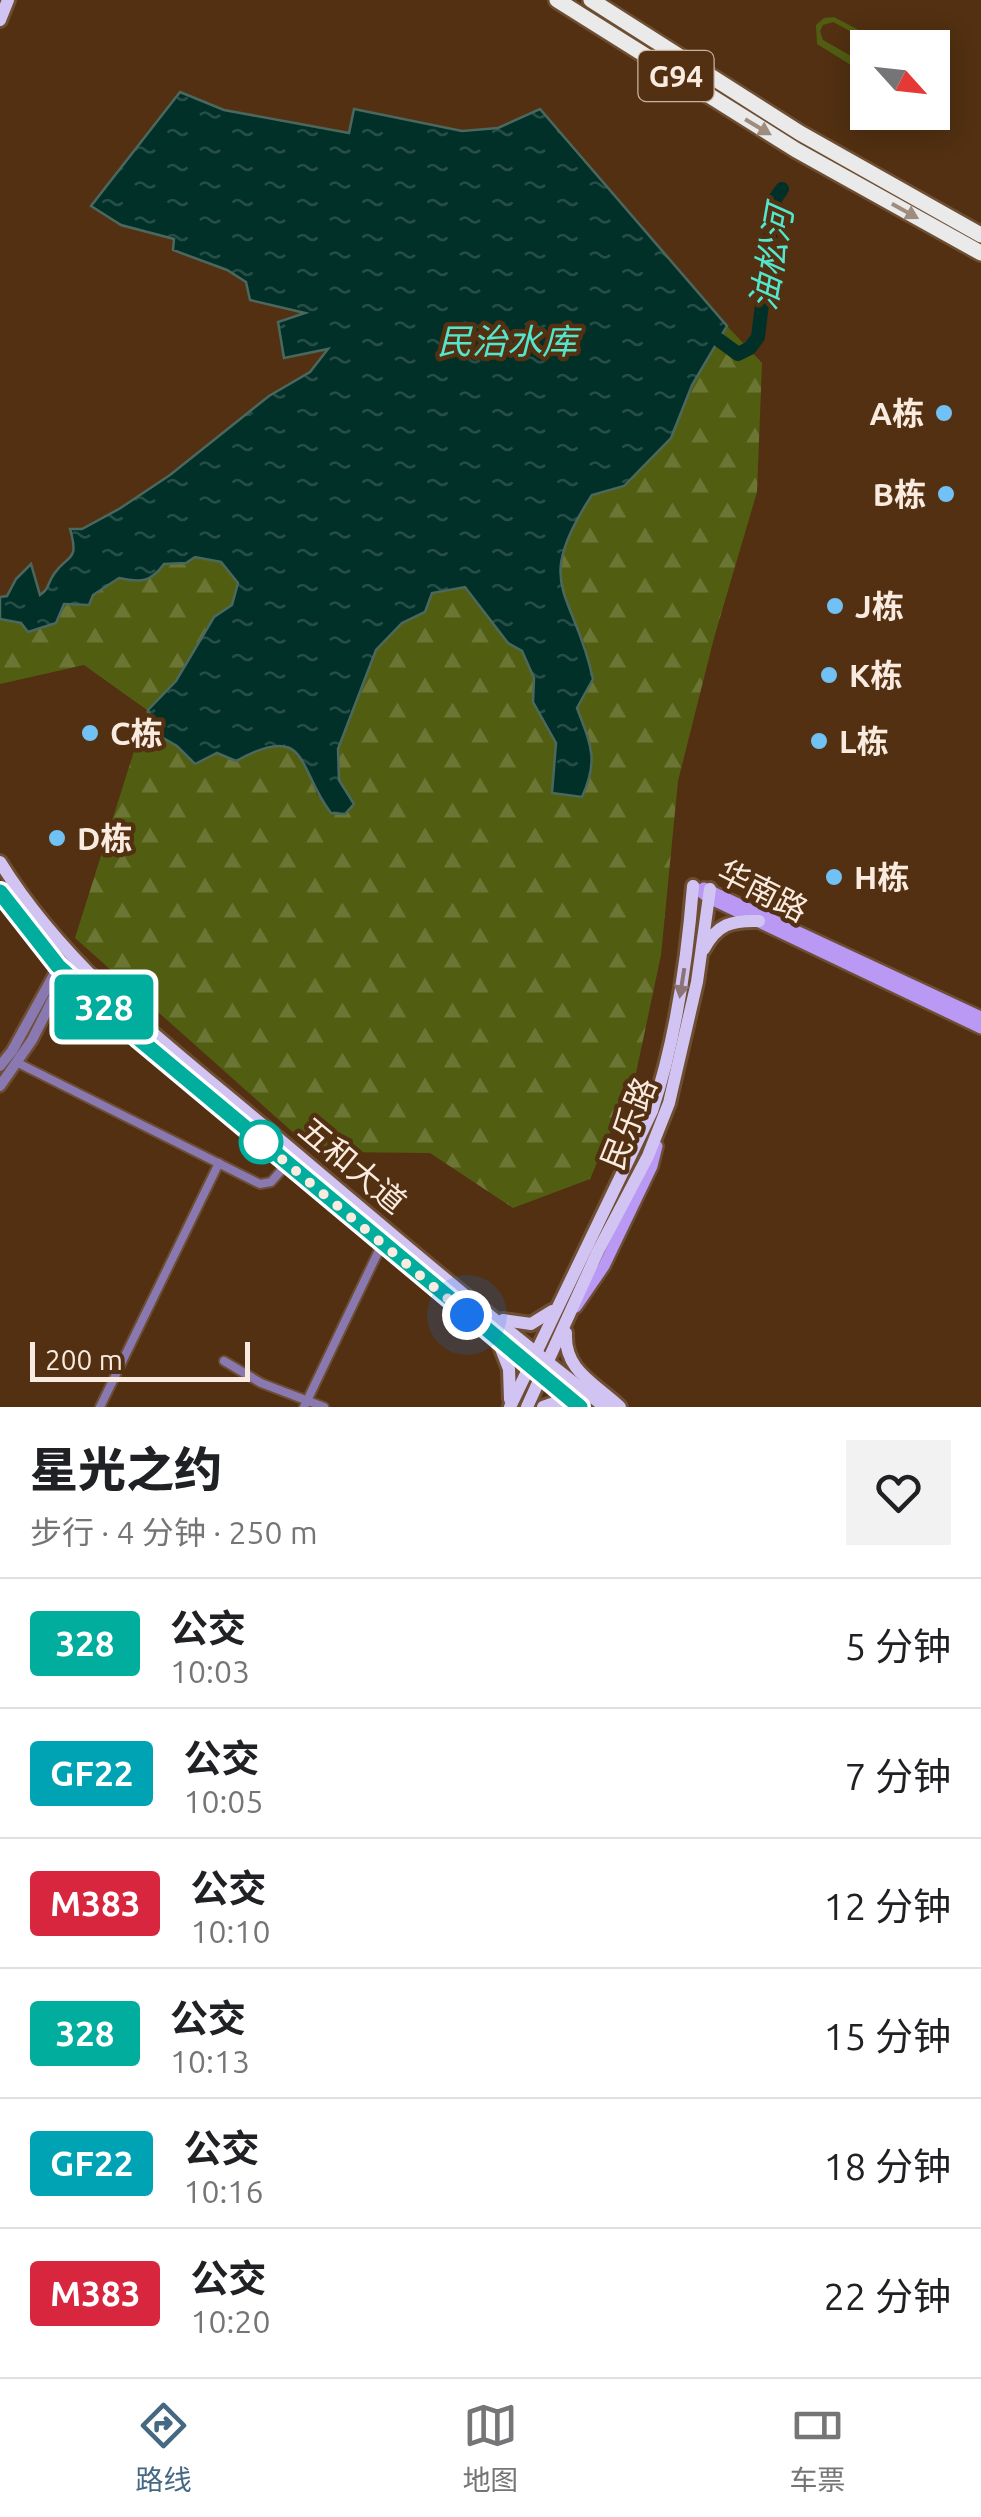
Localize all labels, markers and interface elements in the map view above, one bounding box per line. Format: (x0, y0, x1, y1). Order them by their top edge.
north arrow (850, 30, 950, 130)
map controls (850, 30, 950, 130)
road number: G94 (638, 51, 714, 101)
one-way arrow (744, 118, 772, 135)
water label: 油松河 (742, 197, 801, 313)
one-way arrow (891, 202, 920, 219)
water label: 民治水库 (437, 321, 582, 361)
place label: A栋 (870, 395, 924, 431)
marker: A栋 (933, 402, 955, 424)
place label: B栋 (873, 476, 926, 512)
marker: B栋 (935, 483, 957, 505)
place label: J栋 (855, 588, 904, 624)
marker: J栋 (824, 595, 846, 617)
place label: K栋 (849, 657, 902, 693)
marker: K栋 (818, 664, 840, 686)
place label: C栋 (110, 715, 162, 751)
marker: C栋 (79, 722, 101, 744)
place label: L栋 (839, 723, 889, 759)
marker: L栋 (808, 730, 830, 752)
place label: D栋 (77, 820, 132, 856)
marker: D栋 (46, 827, 68, 849)
street label: 华南路 (712, 852, 814, 928)
place label: H栋 (854, 859, 909, 895)
marker: H栋 (823, 866, 845, 888)
one-way arrow (674, 968, 689, 999)
line badge: 328 (46, 974, 162, 1040)
text: 328 (74, 987, 134, 1027)
street label: 民乐路 (593, 1072, 663, 1174)
street label: 五和大道 (292, 1110, 414, 1220)
unlabelled marker (240, 1121, 282, 1163)
your location (442, 1290, 492, 1340)
scale bar (30, 1337, 250, 1382)
text: 200 m (45, 1344, 123, 1375)
button: heart (846, 1440, 951, 1545)
text: 星光之约 (30, 1442, 222, 1496)
text: 步行 · 4 分钟 · 250 m (30, 1514, 318, 1550)
text: 公交 (170, 1607, 246, 1649)
text: 328 (55, 1623, 115, 1663)
text: 5 分钟 (845, 1625, 951, 1667)
text: 10:03 (170, 1653, 250, 1689)
text: 公交 (183, 1737, 259, 1779)
text: GF22 (50, 1753, 133, 1793)
text: 7 分钟 (845, 1755, 951, 1797)
text: 10:05 (183, 1783, 263, 1819)
text: 公交 (190, 1867, 266, 1909)
text: M383 (50, 1883, 140, 1923)
text: 12 分钟 (823, 1885, 951, 1927)
text: 10:10 (190, 1913, 270, 1949)
text: 公交 (170, 1997, 246, 2039)
text: 328 (55, 2013, 115, 2053)
text: 15 分钟 (823, 2015, 951, 2057)
text: 10:13 (170, 2043, 250, 2079)
text: 公交 (183, 2127, 259, 2169)
text: GF22 (50, 2143, 133, 2183)
text: 18 分钟 (823, 2145, 951, 2187)
text: 10:16 (183, 2173, 263, 2209)
text: 公交 (190, 2257, 266, 2299)
text: M383 (50, 2273, 140, 2313)
text: 22 分钟 (823, 2275, 951, 2317)
text: 10:20 (190, 2303, 270, 2339)
tab: 路线 (135, 2398, 192, 2498)
tab: 地图 (462, 2398, 519, 2498)
tab: 车票 (789, 2398, 846, 2498)

